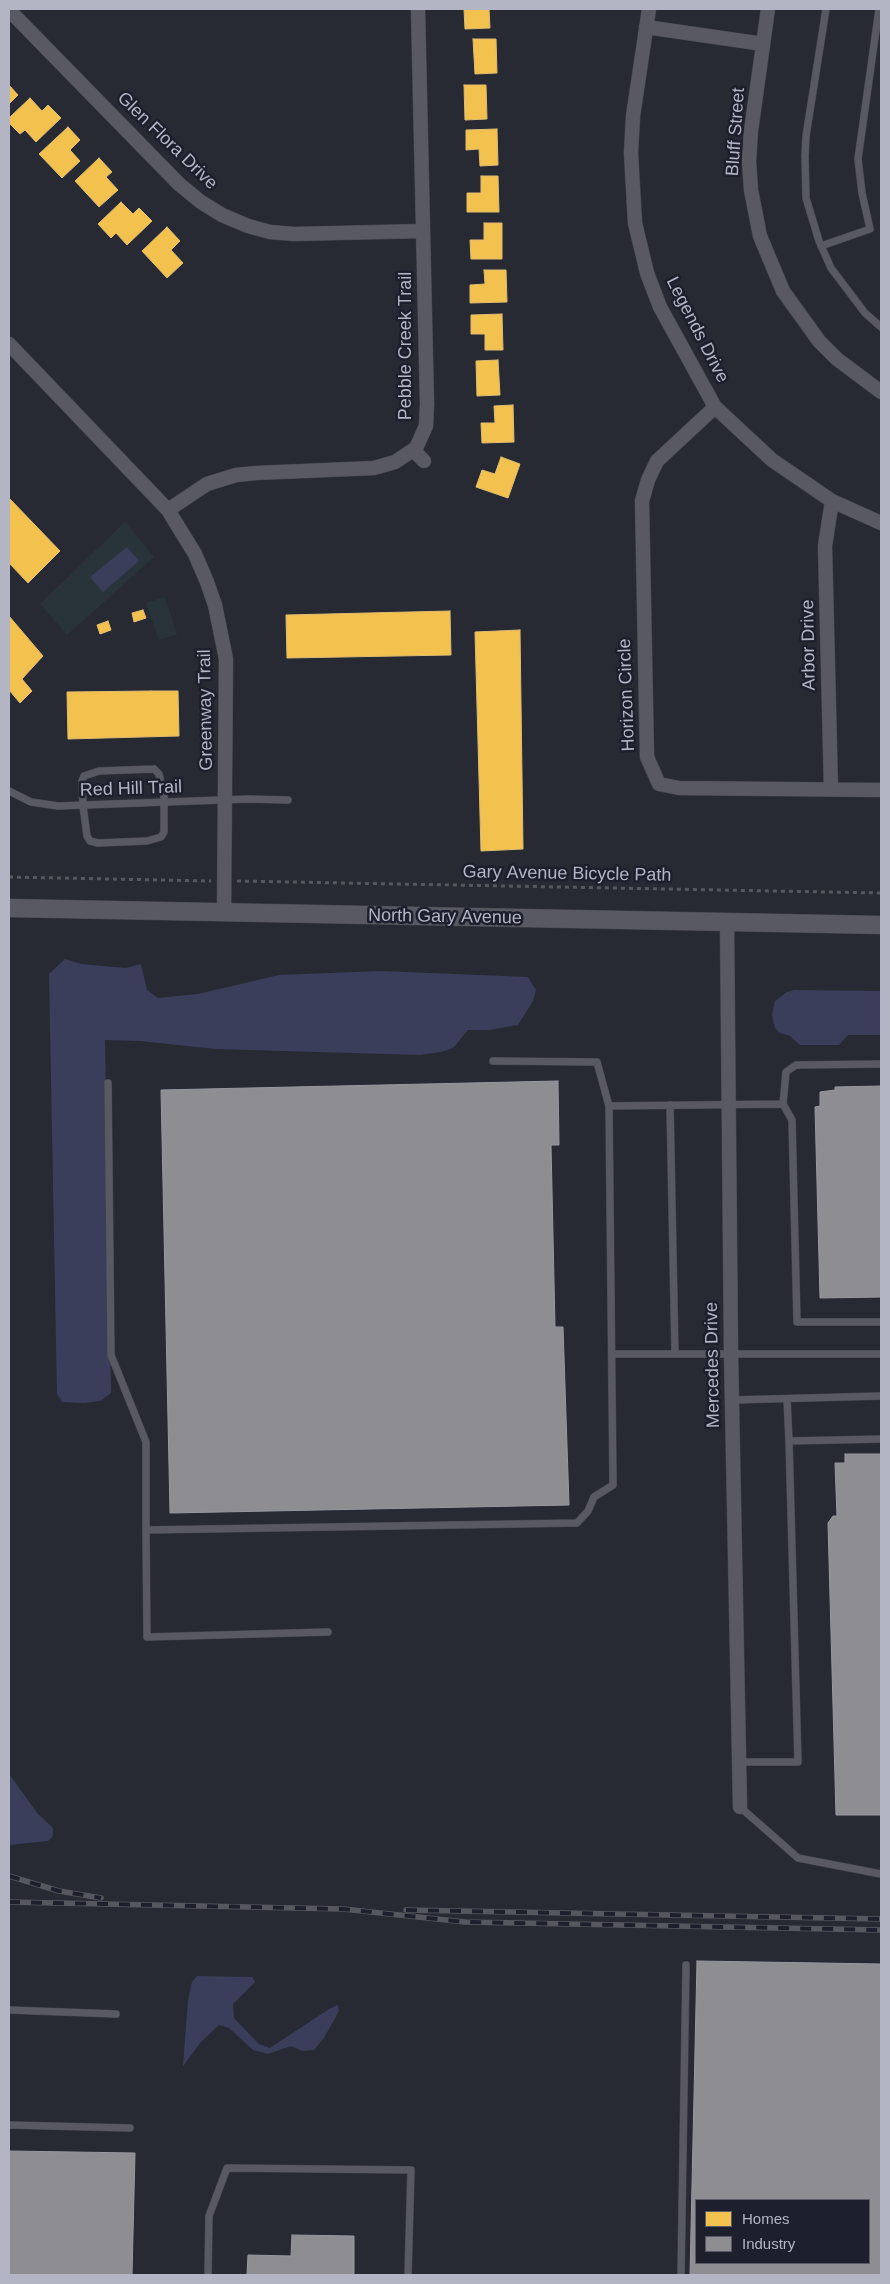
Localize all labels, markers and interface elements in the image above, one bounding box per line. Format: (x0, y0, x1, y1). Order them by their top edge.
street label: Bluff Street (722, 87, 750, 177)
street label: Glen Flora Drive (112, 88, 222, 194)
street label: Pebble Creek Trail (395, 272, 417, 420)
street label: Legends Drive (661, 273, 733, 387)
street label: Arbor Drive (797, 599, 821, 691)
street label: Horizon Circle (614, 638, 640, 752)
street label: Greenway Trail (194, 649, 218, 771)
street label: Red Hill Trail (79, 776, 183, 802)
street label: Gary Avenue Bicycle Path (462, 861, 672, 887)
street label: North Gary Avenue (368, 905, 522, 929)
street label: Mercedes Drive (701, 1302, 725, 1428)
legend (695, 2199, 870, 2264)
text: Homes (742, 2210, 790, 2227)
text: Industry (742, 2235, 795, 2252)

